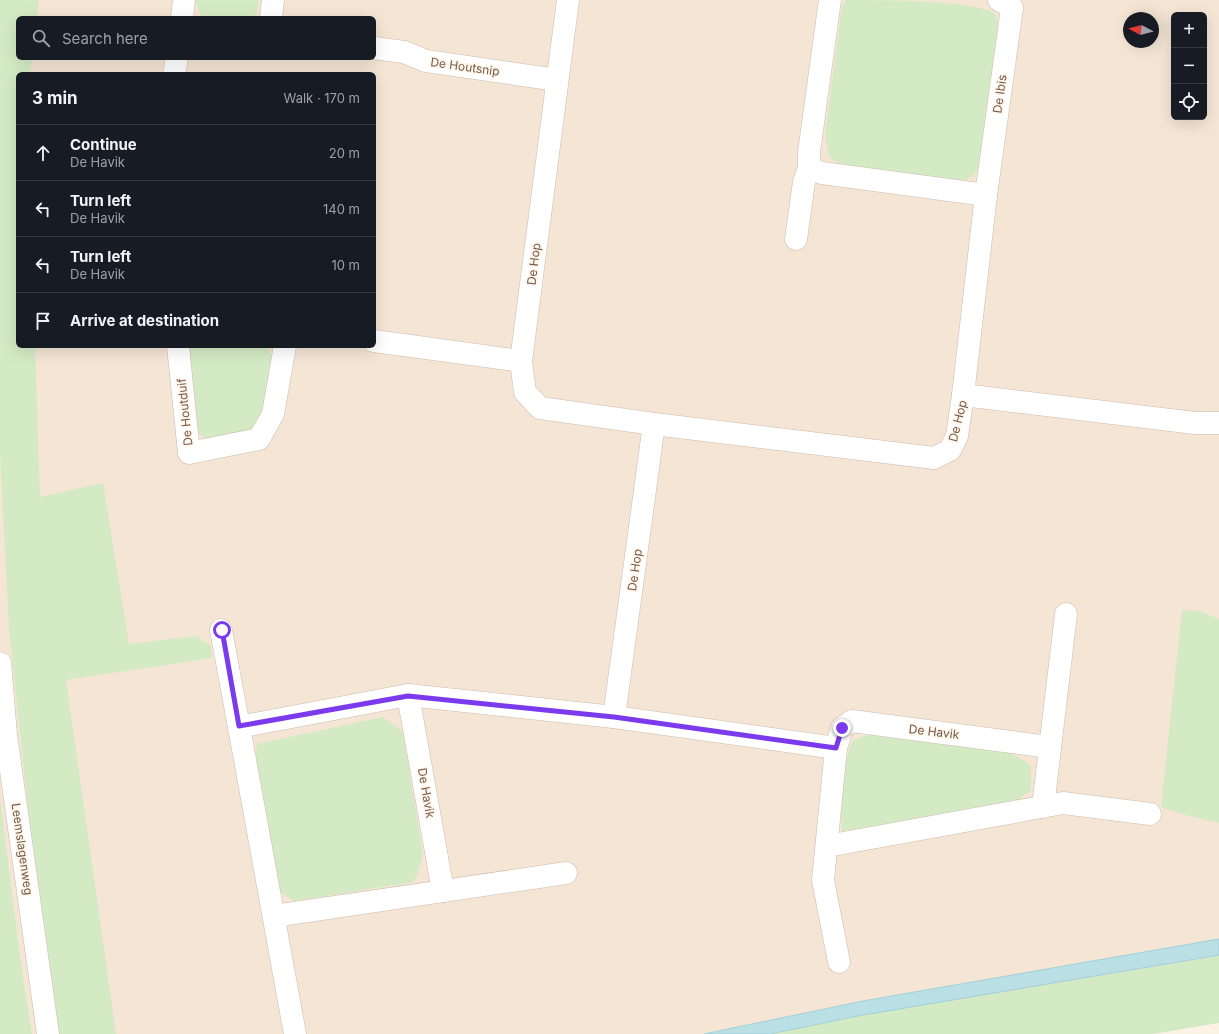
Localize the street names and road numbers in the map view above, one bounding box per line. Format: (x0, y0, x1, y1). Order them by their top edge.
street label: De Houtsnip (429, 54, 501, 79)
street label: De Ibis (989, 74, 1010, 114)
street label: De Hop (523, 242, 544, 286)
street label: De Houtduif (173, 377, 196, 447)
street label: De Hop (945, 398, 970, 443)
street label: De Hop (624, 548, 645, 592)
street label: De Havik (908, 721, 961, 742)
street label: De Havik (415, 767, 438, 820)
street label: Leemslagenweg (9, 802, 36, 896)

